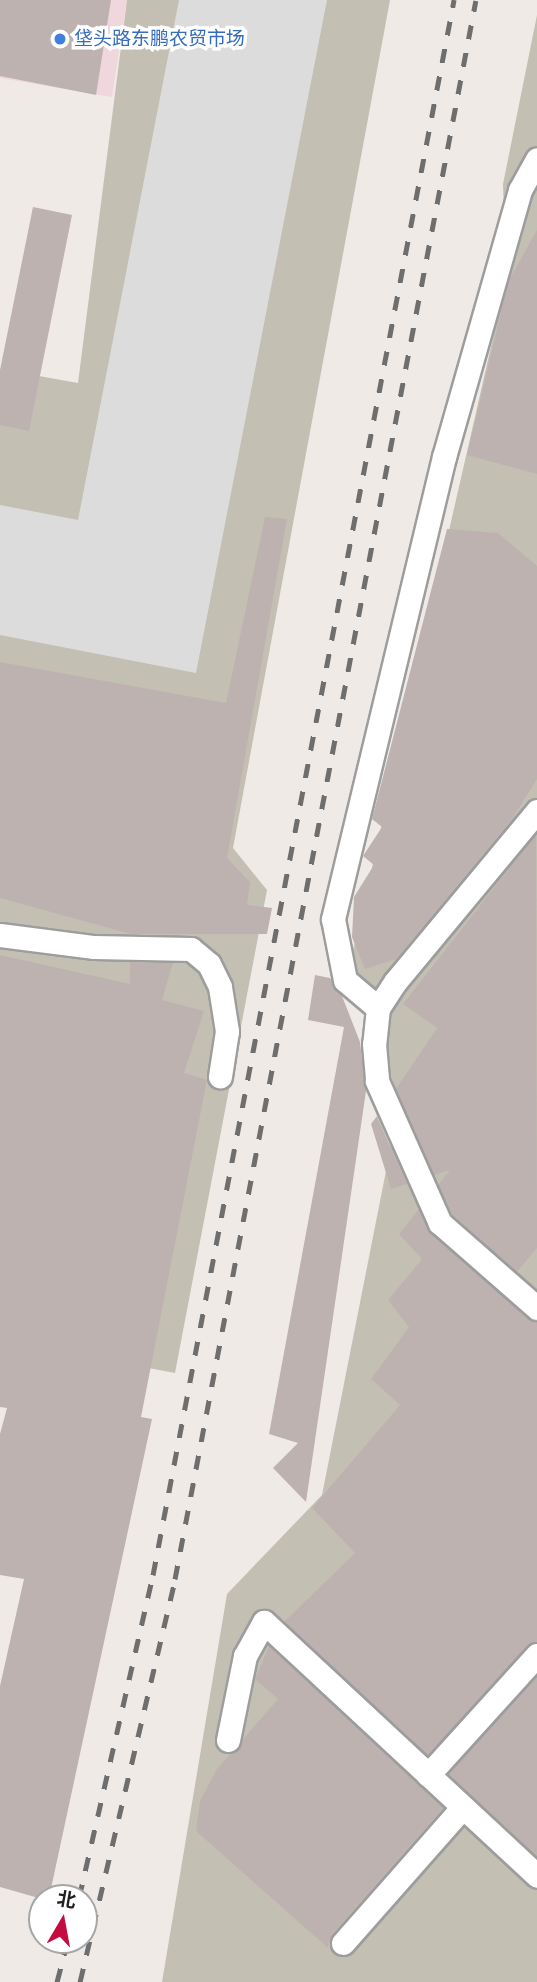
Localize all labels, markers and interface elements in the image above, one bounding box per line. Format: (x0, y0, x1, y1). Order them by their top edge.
place label: 垡头路东鹏农贸市场 (74, 28, 245, 50)
marker: 垡头路东鹏农贸市场 (52, 31, 68, 47)
north arrow (28, 1884, 98, 1954)
text: 北 (55, 1888, 78, 1912)

